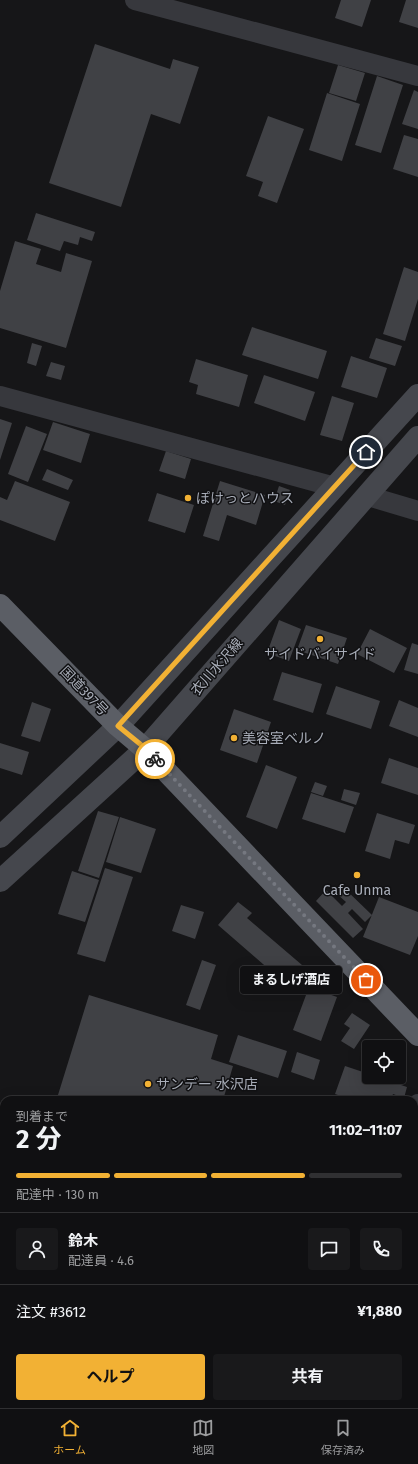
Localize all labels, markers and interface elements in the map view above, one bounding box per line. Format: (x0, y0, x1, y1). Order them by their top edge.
pin (349, 435, 383, 469)
icon: home (355, 441, 377, 463)
place label: ぽけっとハウス (196, 490, 294, 507)
marker: ぽけっとハウス (183, 493, 193, 503)
marker: サイドバイサイド (315, 634, 325, 644)
street label: 衣川水沢線 (188, 635, 246, 699)
place label: サイドバイサイド (264, 646, 376, 663)
street label: 国道397号 (56, 663, 112, 719)
place label: 美容室ベルノ (242, 730, 326, 747)
marker: 美容室ベルノ (229, 733, 239, 743)
courier (135, 739, 175, 779)
icon: bike (144, 748, 166, 770)
marker: Cafe Unma (352, 870, 362, 880)
place label: Cafe Unma (323, 882, 391, 899)
pin (349, 963, 383, 997)
callout: まるしげ酒店 (240, 966, 342, 994)
icon: bag (355, 969, 377, 991)
text: まるしげ酒店 (252, 972, 330, 987)
map controls (362, 1040, 406, 1084)
button: locate (362, 1040, 406, 1084)
place label: サンデー 水沢店 (156, 1076, 258, 1093)
marker: サンデー 水沢店 (143, 1079, 153, 1089)
text: 到着まで (16, 1109, 68, 1124)
text: 11:02–11:07 (329, 1121, 402, 1139)
text: 2 分 (16, 1124, 62, 1155)
text: 配達中 · 130 m (16, 1187, 99, 1202)
button: person (16, 1228, 58, 1270)
button: chat (308, 1228, 350, 1270)
button: phone (360, 1228, 402, 1270)
text: 鈴木 (68, 1232, 98, 1250)
text: 配達員 · 4.6 (68, 1253, 134, 1268)
text: ¥1,880 (357, 1302, 402, 1320)
text: 注文 #3612 (16, 1303, 86, 1321)
button: ヘルプ (16, 1354, 205, 1400)
button: 共有 (213, 1354, 402, 1400)
tab: ホーム (53, 1417, 86, 1457)
tab: 地図 (192, 1417, 214, 1457)
tab: 保存済み (321, 1417, 365, 1457)

